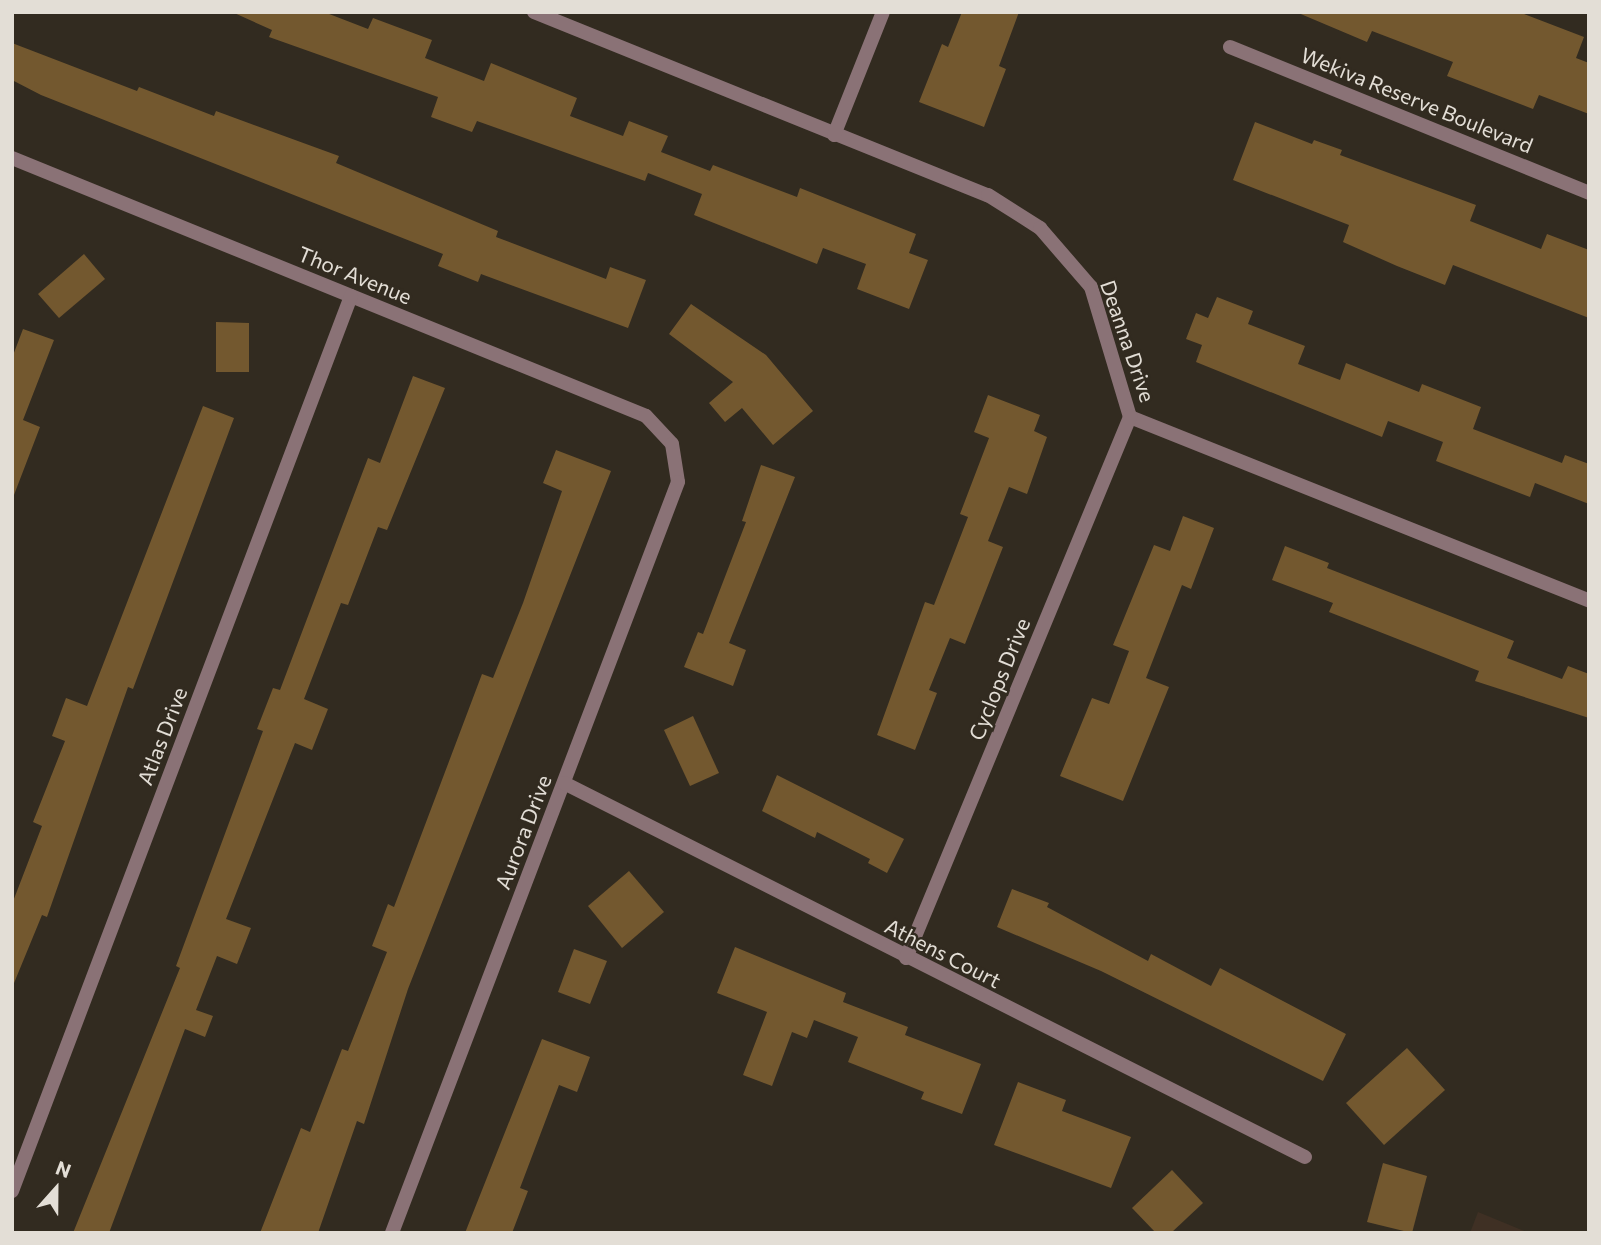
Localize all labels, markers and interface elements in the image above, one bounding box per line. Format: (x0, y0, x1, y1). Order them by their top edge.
street label: Wekiva Reserve Boulevard (1297, 42, 1537, 158)
street label: Thor Avenue (294, 241, 416, 309)
street label: Deanna Drive (1095, 277, 1161, 405)
street label: Cyclops Drive (963, 614, 1035, 744)
street label: Atlas Drive (132, 683, 192, 789)
street label: Aurora Drive (490, 771, 556, 893)
street label: Athens Court (881, 913, 1005, 993)
north arrow (21, 1154, 91, 1224)
text: N (53, 1156, 74, 1182)

